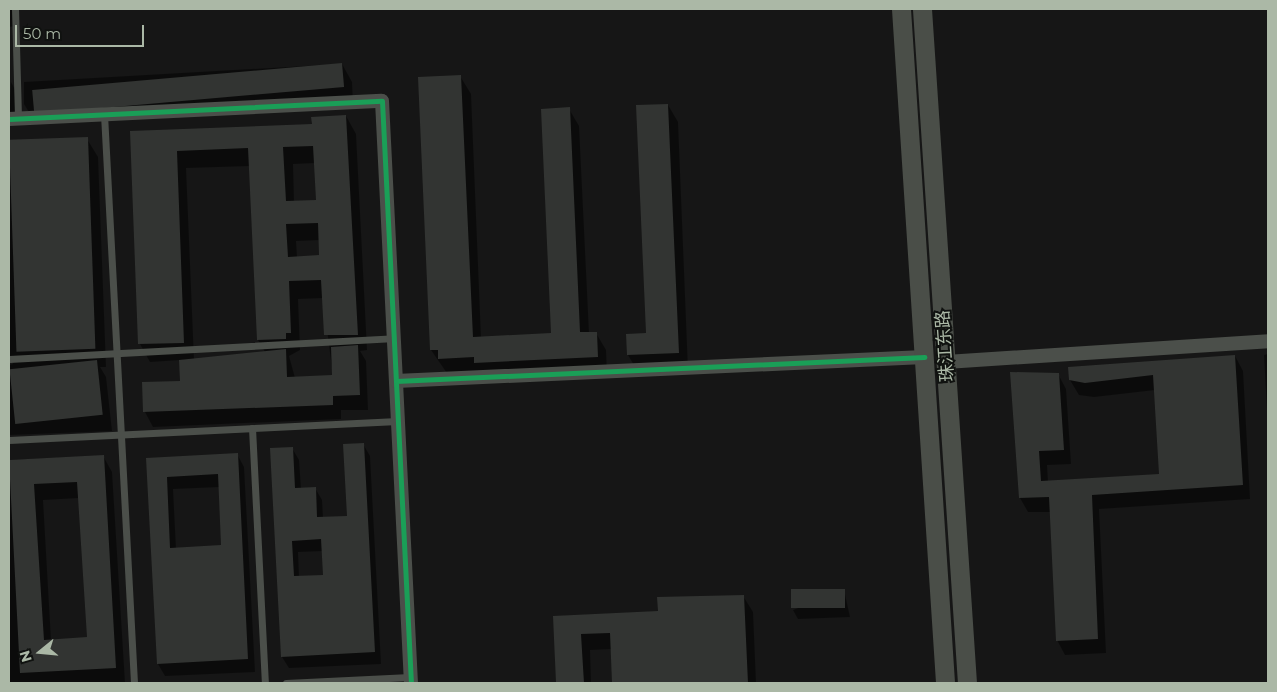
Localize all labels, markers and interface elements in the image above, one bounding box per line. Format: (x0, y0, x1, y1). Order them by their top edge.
scale bar (18, 15, 146, 47)
text: 50 m (23, 24, 61, 43)
street label: 珠江东路 (932, 309, 958, 383)
north arrow (15, 627, 65, 677)
text: N (15, 648, 36, 664)

